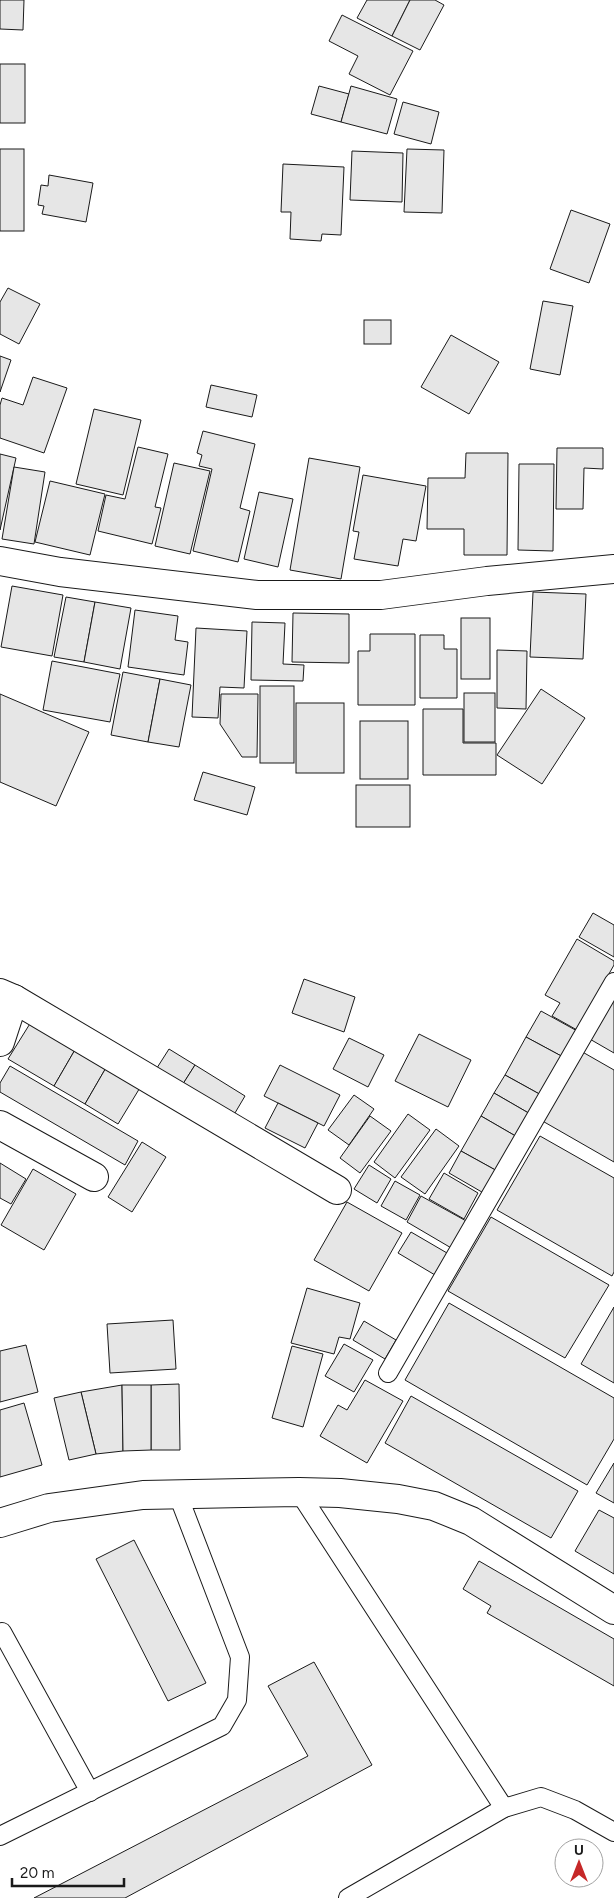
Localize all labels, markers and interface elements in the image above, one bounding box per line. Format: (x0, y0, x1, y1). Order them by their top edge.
north arrow (554, 1838, 604, 1888)
text: U (574, 1842, 584, 1859)
scale bar (12, 1856, 125, 1888)
text: 20 m (20, 1864, 54, 1882)

